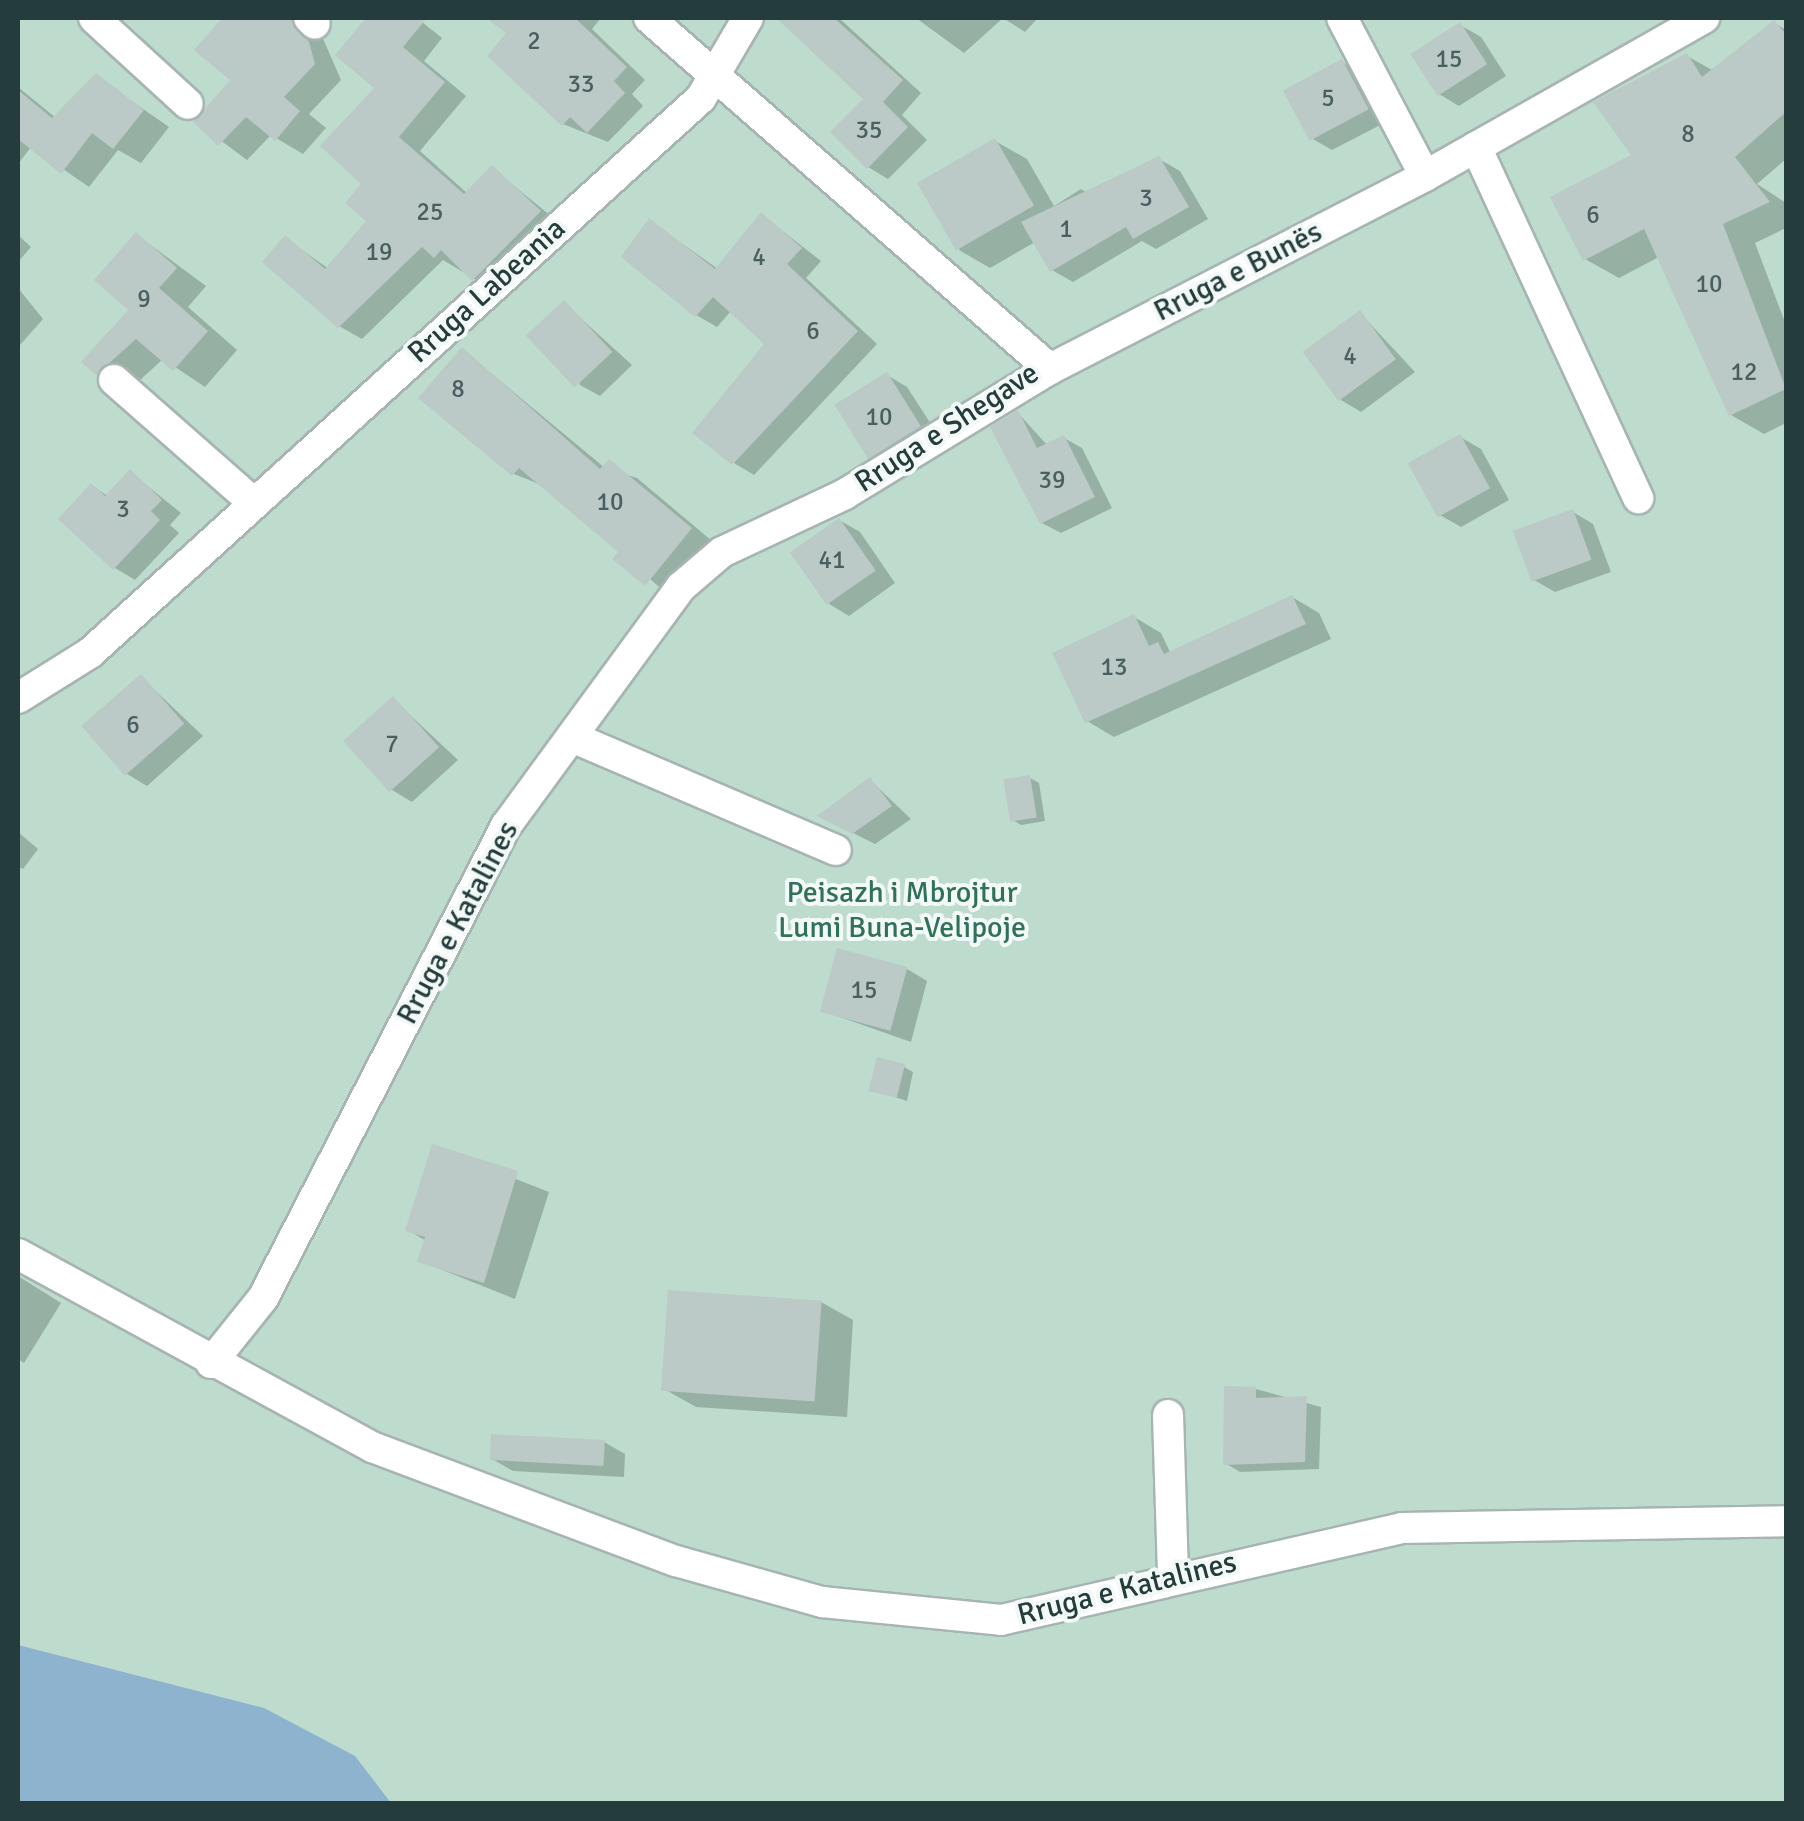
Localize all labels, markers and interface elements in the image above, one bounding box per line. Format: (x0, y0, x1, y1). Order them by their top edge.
house number: 2 (527, 26, 541, 56)
house number: 15 (1436, 44, 1462, 74)
house number: 33 (568, 69, 594, 99)
house number: 5 (1321, 83, 1335, 113)
house number: 35 (856, 115, 882, 145)
house number: 8 (1681, 119, 1695, 149)
house number: 3 (1139, 183, 1153, 213)
house number: 25 (417, 197, 443, 227)
house number: 6 (1586, 200, 1600, 230)
street label: Rruga Labeania (401, 211, 573, 371)
house number: 1 (1059, 214, 1073, 244)
street label: Rruga e Bunës (1148, 214, 1328, 330)
house number: 19 (366, 237, 392, 267)
house number: 4 (752, 242, 766, 272)
house number: 10 (1696, 269, 1722, 299)
house number: 9 (137, 284, 151, 314)
house number: 6 (806, 316, 820, 346)
house number: 4 (1343, 341, 1357, 371)
street label: Rruga e Shegave (848, 355, 1046, 501)
house number: 12 (1731, 357, 1757, 387)
house number: 8 (451, 374, 465, 404)
house number: 10 (866, 402, 892, 432)
house number: 39 (1039, 465, 1065, 495)
house number: 10 (597, 487, 623, 517)
house number: 3 (116, 494, 130, 524)
house number: 41 (819, 545, 845, 575)
house number: 13 (1101, 652, 1127, 682)
house number: 6 (126, 710, 140, 740)
house number: 7 (385, 729, 399, 759)
street label: Rruga e Katalines (389, 815, 527, 1031)
park label: Peisazh i Mbrojtur Lumi Buna-Velipoje (778, 875, 1026, 946)
house number: 15 (851, 975, 877, 1005)
street label: Rruga e Katalines (1014, 1544, 1240, 1634)

